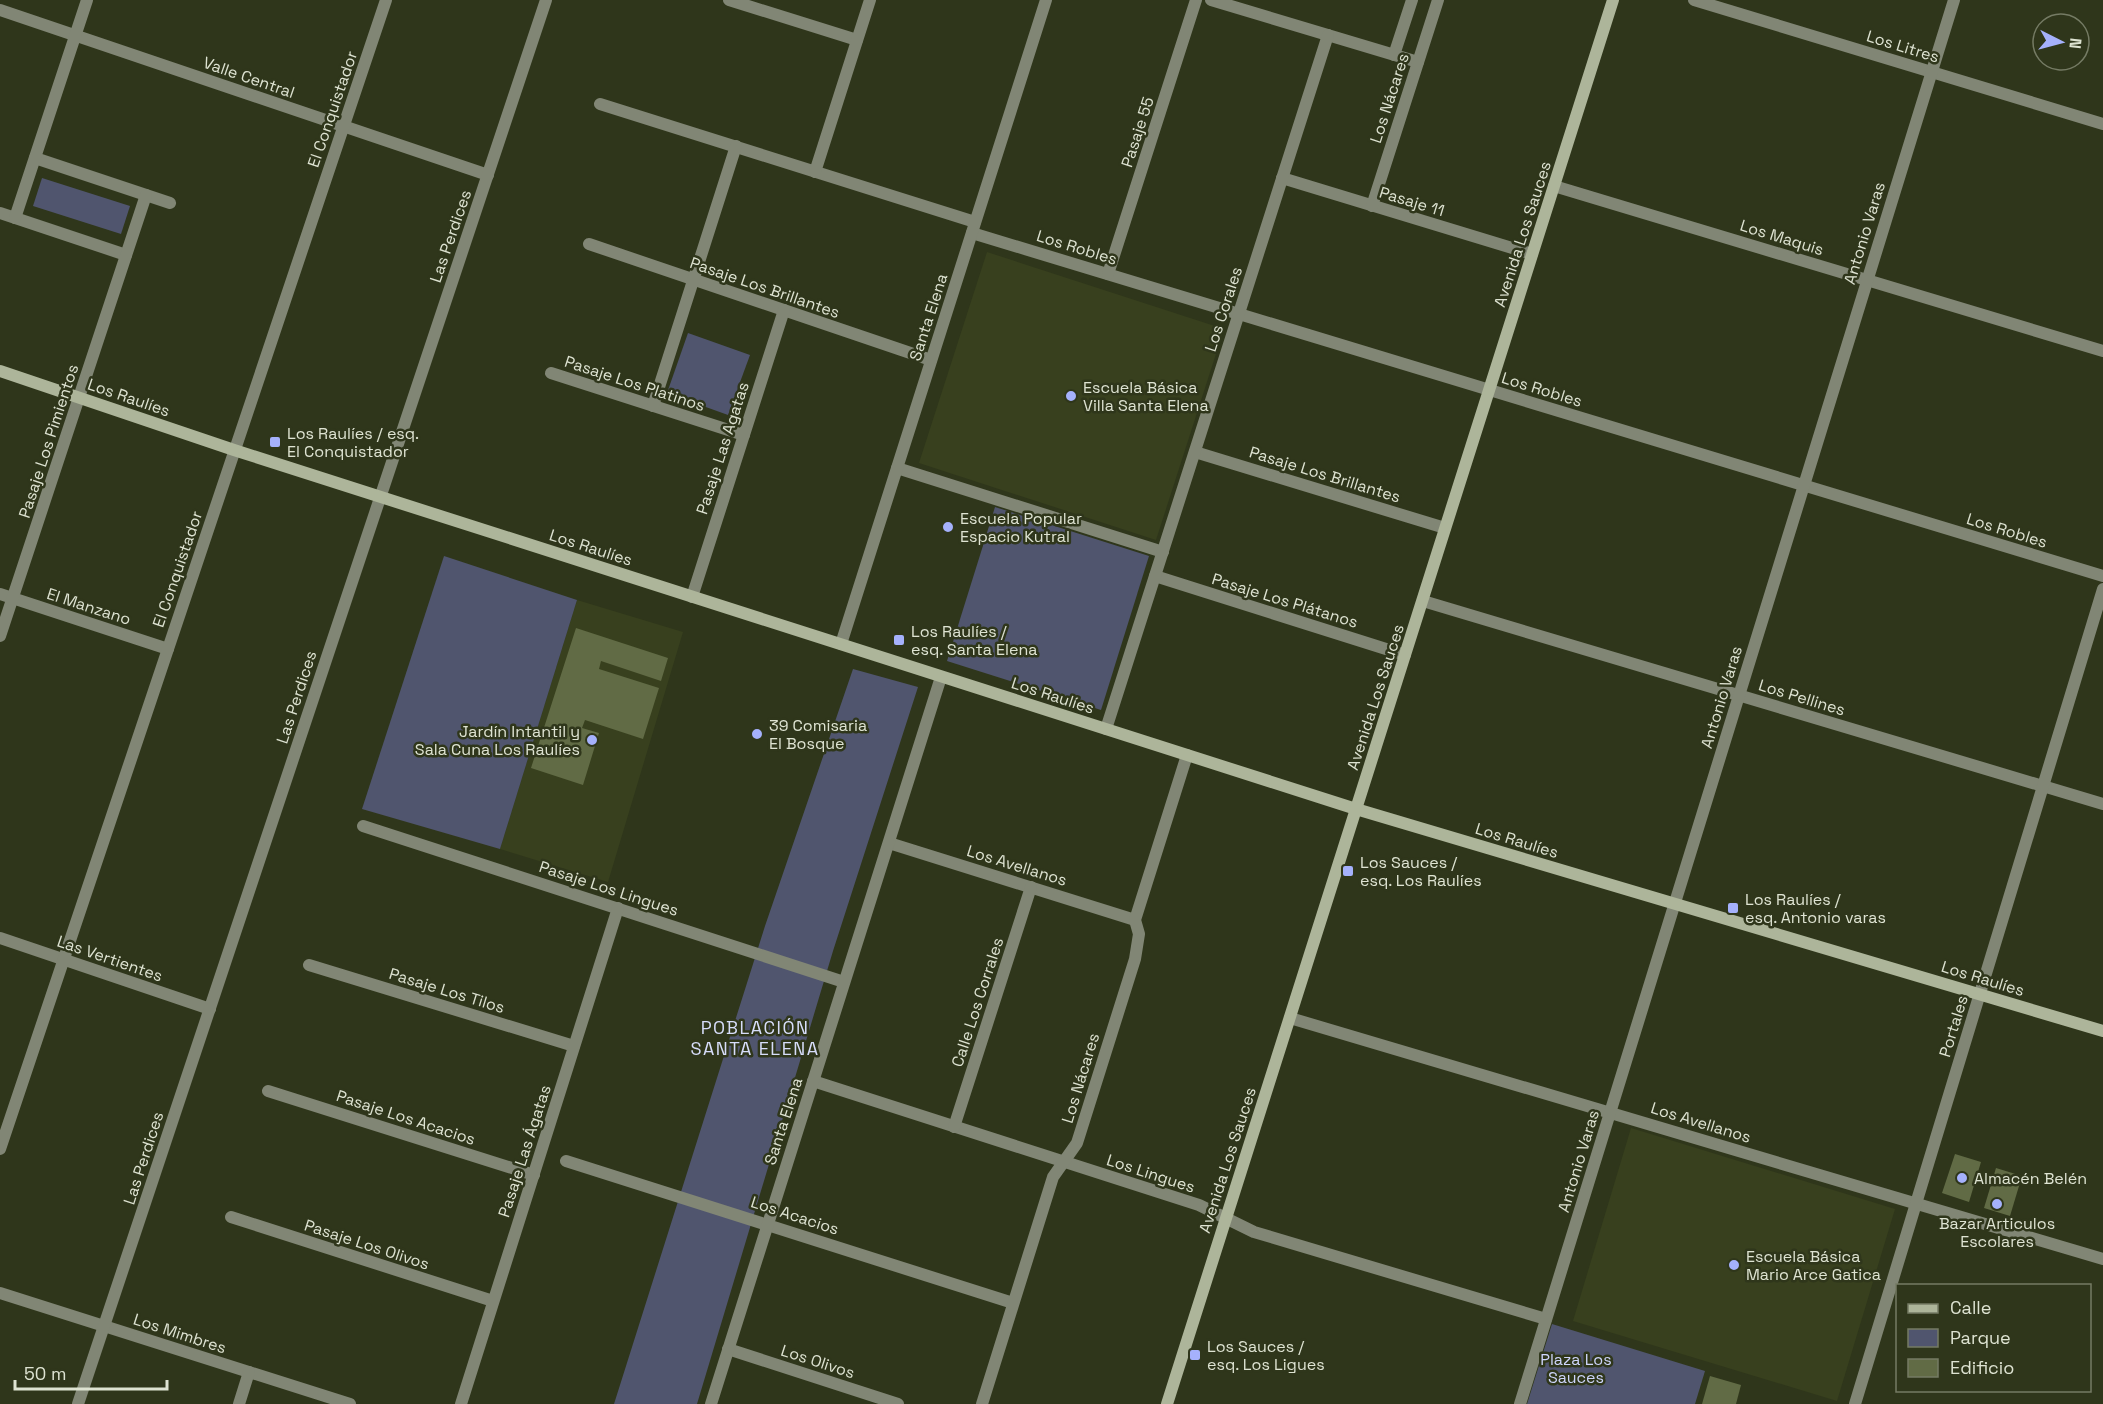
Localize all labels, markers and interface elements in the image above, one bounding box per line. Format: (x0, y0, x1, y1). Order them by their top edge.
north arrow (2031, 12, 2091, 72)
street label: Los Litres (1864, 26, 1942, 67)
text: N (2064, 37, 2086, 50)
street label: El Conquistador (303, 48, 362, 170)
street label: Los Nácares (1365, 51, 1414, 146)
street label: Valle Central (200, 52, 297, 103)
street label: Pasaje 55 (1116, 94, 1159, 170)
street label: Avenida Los Sauces (1489, 159, 1556, 310)
street label: Antonio Varas (1839, 179, 1890, 287)
street label: Pasaje 11 (1377, 182, 1447, 221)
street label: Las Perdices (425, 187, 476, 285)
street label: Los Maquis (1737, 215, 1826, 260)
street label: Los Robles (1034, 225, 1120, 270)
street label: Pasaje Los Brillantes (687, 252, 842, 323)
street label: Los Corales (1200, 264, 1247, 354)
street label: Santa Elena (904, 271, 952, 364)
street label: Pasaje Los Platinos (562, 351, 708, 416)
street label: Pasaje Los Pimientos (14, 362, 83, 521)
street label: Los Robles (1499, 367, 1585, 412)
street label: Los Raulíes (85, 374, 173, 421)
place label: Escuela Básica Villa Santa Elena (1083, 377, 1209, 416)
street label: Pasaje Las Agatas (691, 379, 754, 517)
marker: Escuela Básica Villa Santa Elena (1064, 389, 1078, 403)
place label: Los Raulíes / esq. El Conquistador (287, 423, 419, 462)
marker: Los Raulíes / esq. El Conquistador (268, 435, 282, 449)
street label: Pasaje Los Brillantes (1247, 441, 1403, 507)
street label: El Conquistador (148, 508, 207, 630)
place label: Escuela Popular Espacio Kutral (960, 508, 1082, 547)
street label: Los Robles (1964, 508, 2050, 553)
marker: Escuela Popular Espacio Kutral (941, 520, 955, 534)
street label: Los Raulíes (547, 524, 635, 571)
street label: Pasaje Los Plátanos (1209, 568, 1360, 633)
street label: El Manzano (44, 583, 133, 630)
place label: Los Raulíes / esq. Santa Elena (911, 621, 1037, 660)
street label: Avenida Los Sauces (1342, 622, 1409, 773)
marker: Los Raulíes / esq. Santa Elena (892, 633, 906, 647)
street label: Antonio Varas (1696, 643, 1747, 751)
street label: Las Perdices (272, 648, 321, 746)
street label: Los Raulíes (1009, 672, 1097, 719)
street label: Los Pellines (1756, 674, 1848, 721)
place label: 39 Comisaria El Bosque (769, 715, 867, 754)
place label: Jardín Intantil y Sala Cuna Los Raulíes (415, 721, 580, 760)
marker: 39 Comisaria El Bosque (750, 727, 764, 741)
marker: Jardín Intantil y Sala Cuna Los Raulíes (585, 733, 599, 747)
street label: Los Raulíes (1473, 818, 1561, 863)
street label: Los Avellanos (964, 840, 1069, 891)
place label: Los Sauces / esq. Los Raulíes (1360, 852, 1482, 891)
street label: Pasaje Los Lingues (537, 856, 681, 921)
marker: Los Sauces / esq. Los Raulíes (1341, 864, 1355, 878)
place label: Los Raulíes / esq. Antonio varas (1745, 889, 1886, 928)
marker: Los Raulíes / esq. Antonio varas (1726, 901, 1740, 915)
street label: Las Vertientes (54, 931, 165, 986)
street label: Calle Los Corrales (947, 935, 1008, 1070)
street label: Los Raulíes (1939, 956, 2027, 1001)
street label: Pasaje Los Tilos (387, 963, 507, 1018)
street label: Portales (1934, 993, 1973, 1060)
district label: POBLACIÓN SANTA ELENA (690, 1016, 820, 1060)
street label: Los Nácares (1057, 1031, 1104, 1126)
street label: Santa Elena (759, 1075, 807, 1168)
street label: Pasaje Las Ágatas (493, 1082, 556, 1220)
street label: Pasaje Los Acacios (334, 1085, 478, 1150)
street label: Avenida Los Sauces (1194, 1085, 1261, 1236)
street label: Los Avellanos (1648, 1097, 1753, 1148)
street label: Antonio Varas (1553, 1107, 1604, 1215)
street label: Las Perdices (119, 1109, 168, 1207)
street label: Los Lingues (1104, 1149, 1198, 1198)
place label: Almacén Belén (1974, 1168, 2087, 1189)
marker: Almacén Belén (1955, 1171, 1969, 1185)
street label: Los Acacios (748, 1191, 842, 1240)
marker: Bazar Articulos Escolares (1990, 1197, 2004, 1211)
place label: Bazar Articulos Escolares (1939, 1213, 2055, 1252)
street label: Pasaje Los Olivos (302, 1214, 432, 1275)
place label: Escuela Básica Mario Arce Gatica (1746, 1246, 1881, 1285)
marker: Escuela Básica Mario Arce Gatica (1727, 1258, 1741, 1272)
legend (1896, 1284, 2091, 1392)
text: Calle (1950, 1296, 1991, 1319)
street label: Los Mimbres (131, 1309, 229, 1358)
text: Parque (1950, 1326, 2011, 1349)
place label: Los Sauces / esq. Los Ligues (1207, 1336, 1325, 1375)
street label: Los Olivos (778, 1340, 857, 1383)
marker: Los Sauces / esq. Los Ligues (1188, 1348, 1202, 1362)
park label: Plaza Los Sauces (1540, 1349, 1612, 1388)
scale bar (15, 1353, 166, 1391)
text: Edificio (1950, 1356, 2014, 1379)
text: 50 m (24, 1362, 66, 1385)

